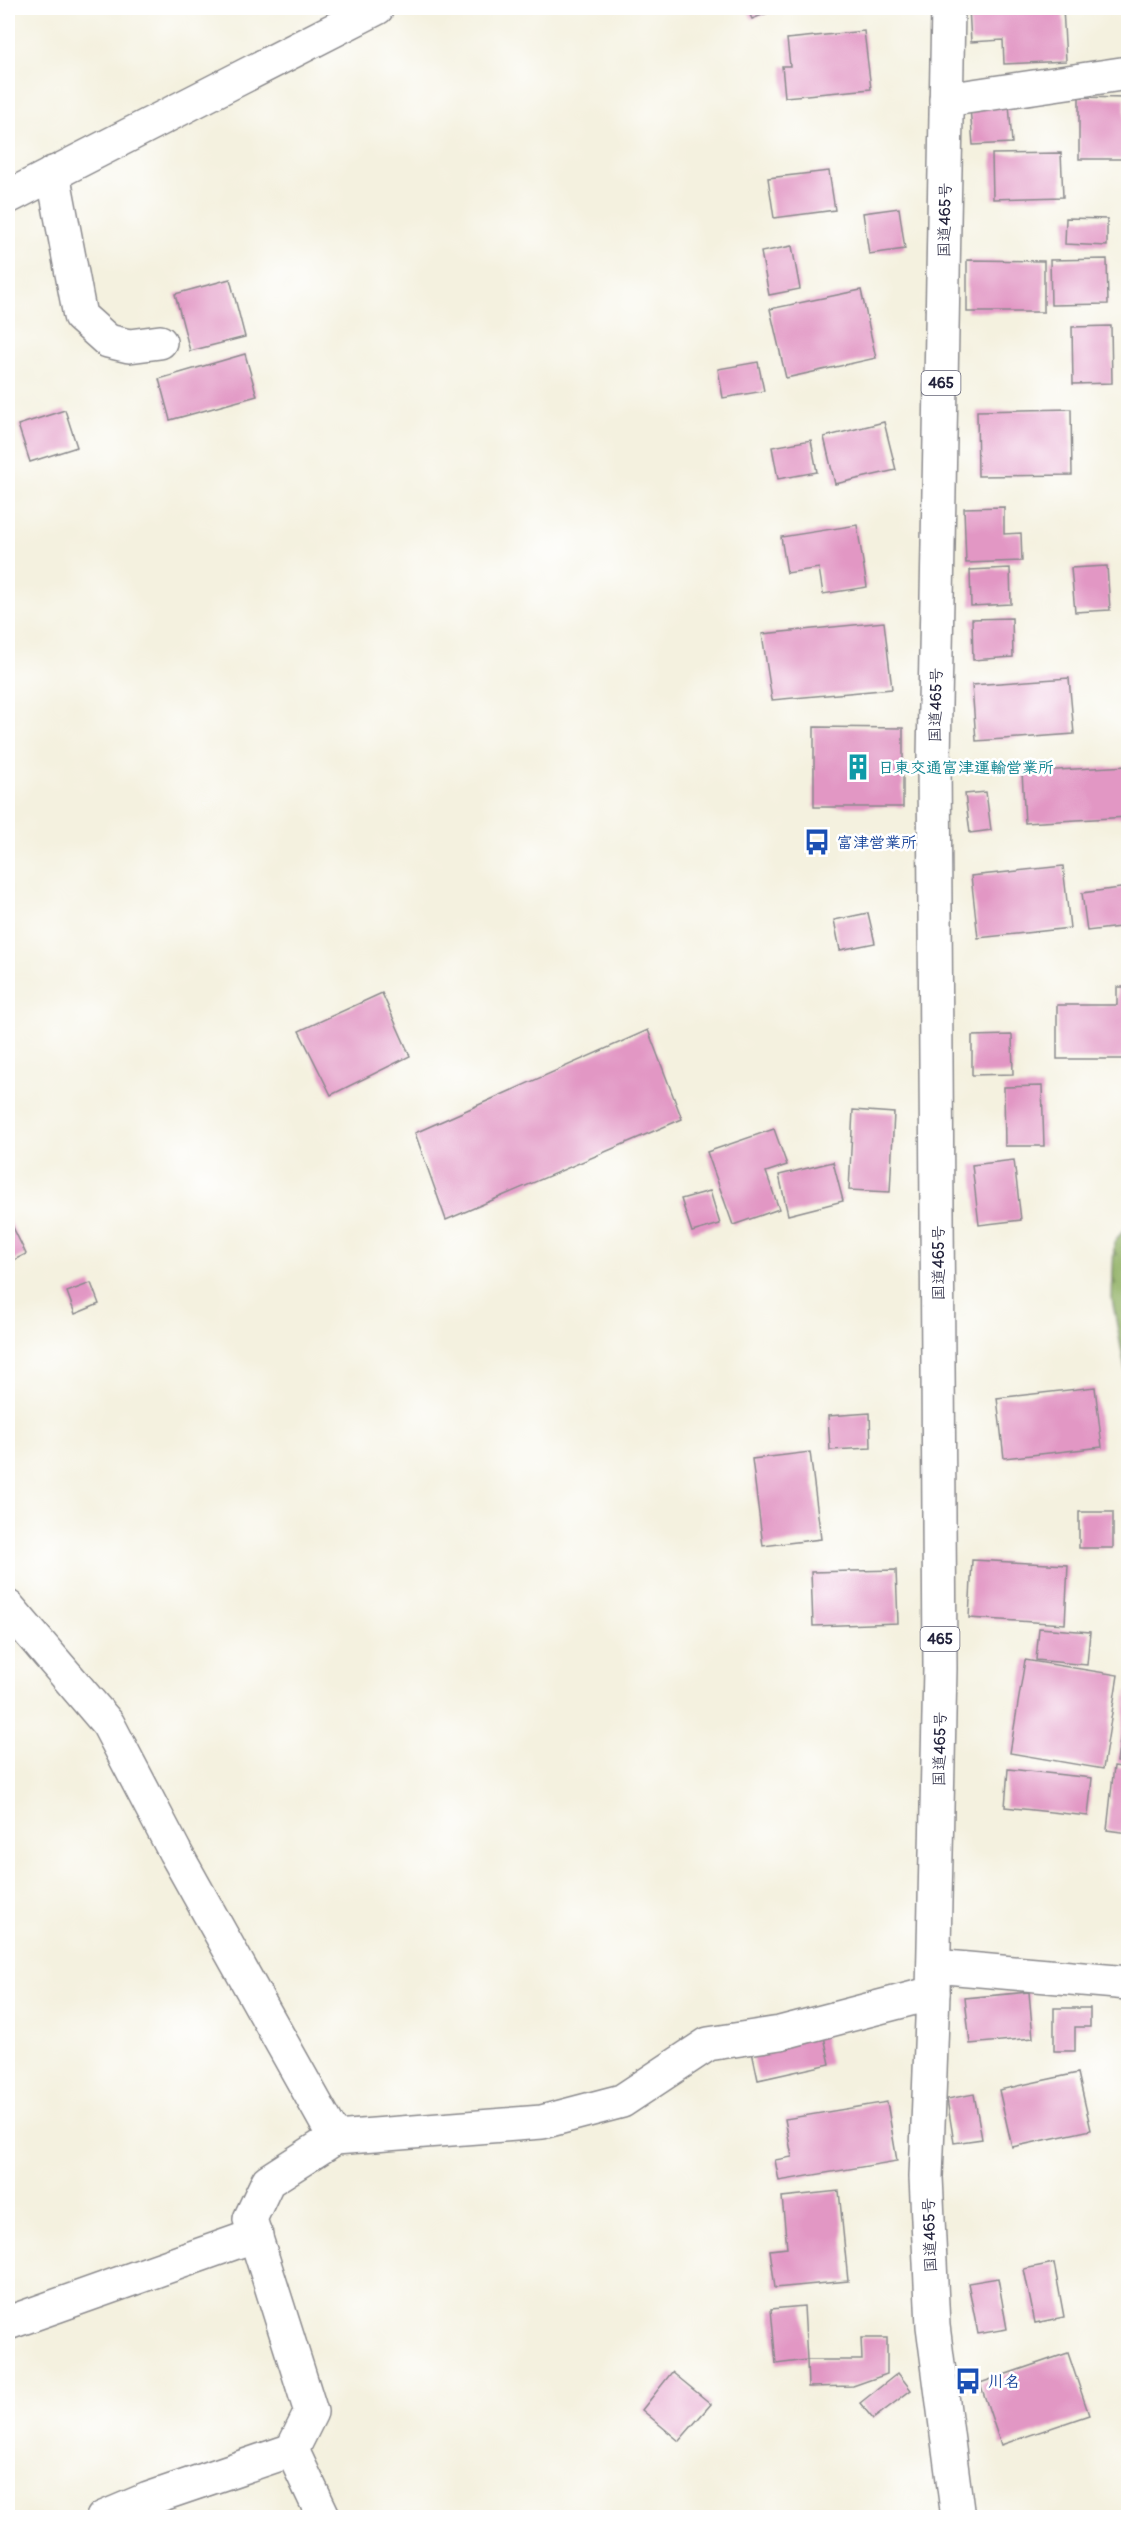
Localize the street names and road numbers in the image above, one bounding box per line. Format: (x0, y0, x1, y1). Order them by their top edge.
street label: 国道465号 (934, 182, 956, 258)
road number: 465 (922, 371, 960, 395)
street label: 国道465号 (925, 667, 947, 743)
street label: 国道465号 (929, 1225, 949, 1301)
road number: 465 (920, 1627, 960, 1651)
street label: 国道465号 (929, 1711, 951, 1787)
street label: 国道465号 (919, 2197, 941, 2273)

